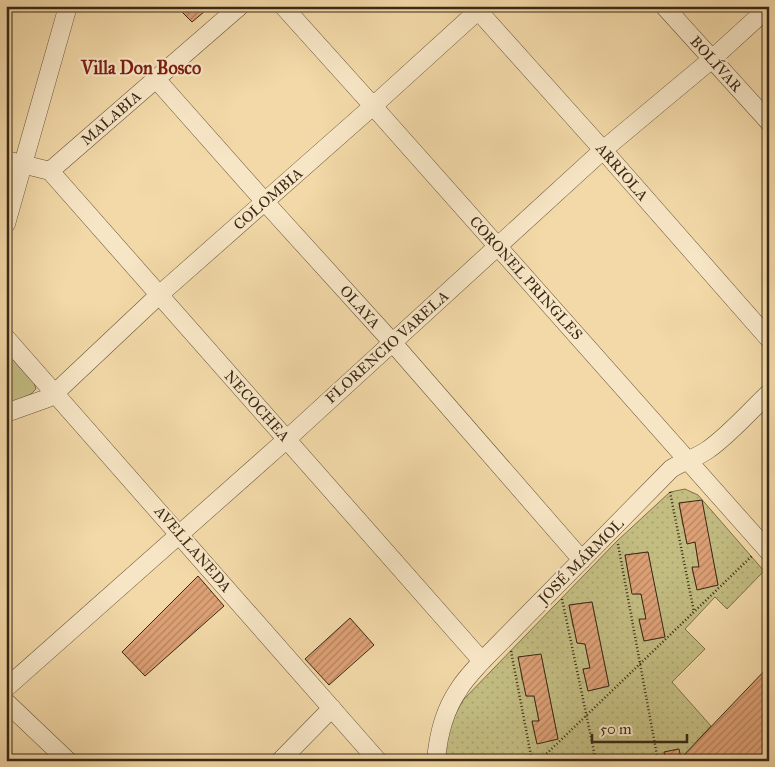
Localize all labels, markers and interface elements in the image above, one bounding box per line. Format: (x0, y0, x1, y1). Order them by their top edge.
street label: BOLÍVAR (686, 32, 747, 96)
district label: Villa Don Bosco (80, 57, 201, 79)
street label: MALABIA (77, 87, 145, 149)
street label: ARRIOLA (591, 139, 652, 204)
street label: COLOMBIA (230, 164, 306, 234)
street label: CORONEL PRINGLES (466, 212, 586, 344)
street label: OLAYA (336, 282, 384, 332)
street label: FLORENCIO VARELA (322, 287, 452, 407)
street label: NECOCHEA (220, 367, 294, 445)
street label: AVELLANEDA (150, 502, 235, 596)
street label: JOSÉ MÁRMOL (532, 514, 628, 610)
scale bar (592, 712, 688, 744)
text: 50 m (600, 720, 632, 738)

